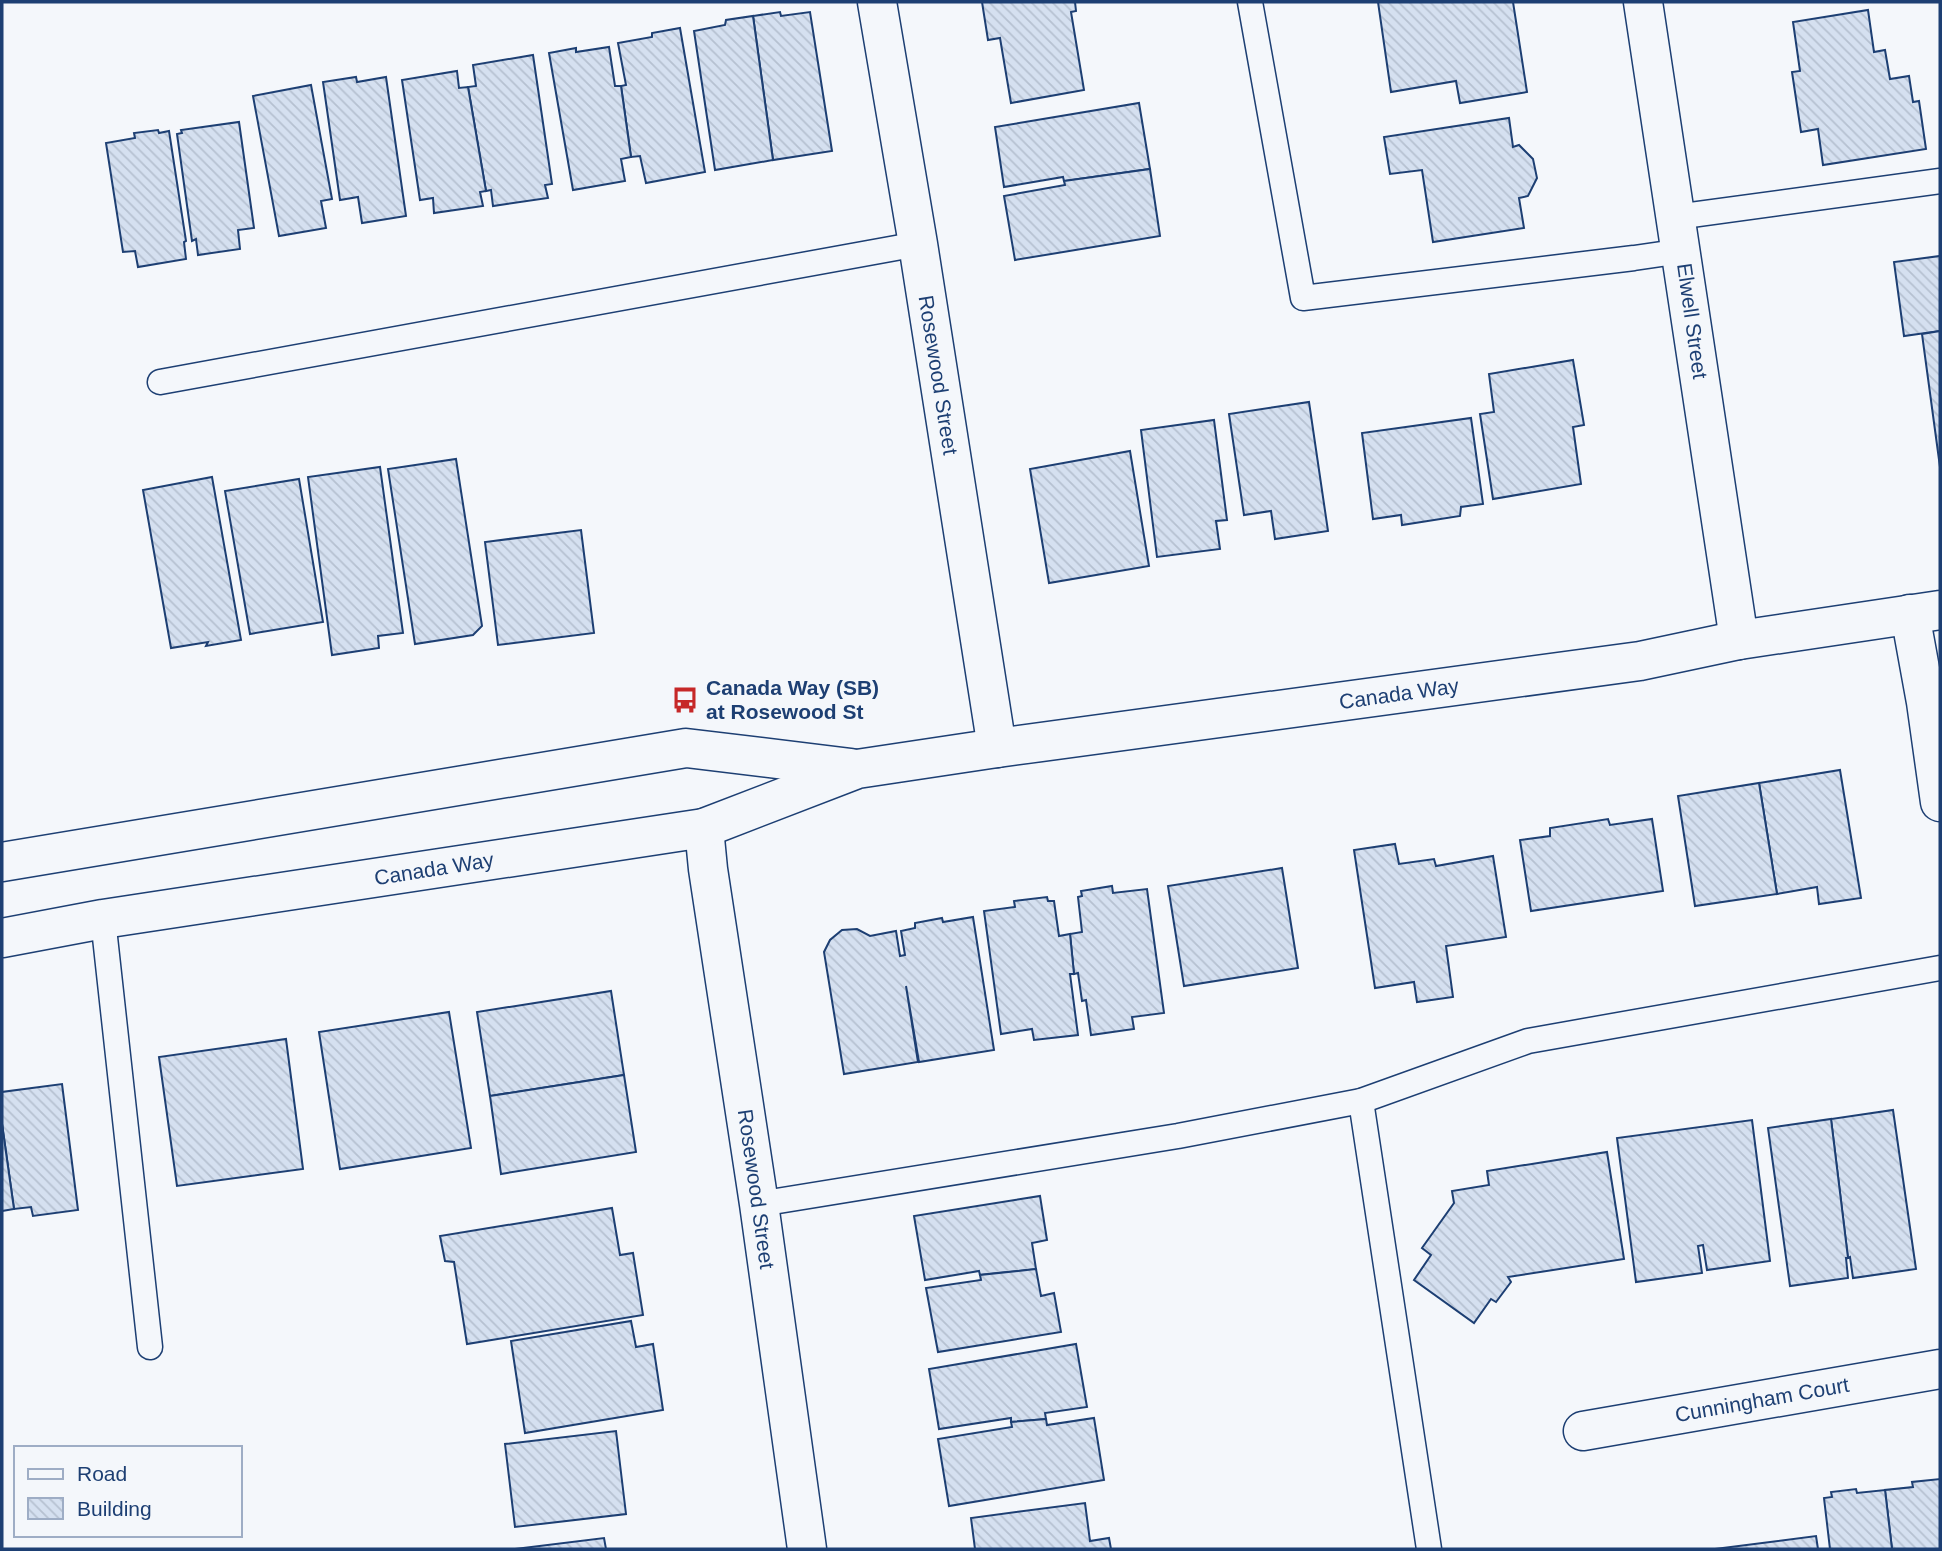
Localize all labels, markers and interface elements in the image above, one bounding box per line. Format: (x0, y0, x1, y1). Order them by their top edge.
street label: Elwell Street (1673, 262, 1712, 380)
street label: Rosewood Street (915, 294, 962, 456)
street label: Canada Way (1338, 674, 1461, 713)
place label: Canada Way (SB) at Rosewood St (706, 676, 879, 723)
bus stop icon: Canada Way (SB) at Rosewood St (670, 685, 700, 715)
street label: Canada Way (373, 848, 496, 889)
street label: Rosewood Street (734, 1108, 779, 1270)
street label: Cunningham Court (1673, 1373, 1851, 1426)
legend (14, 1446, 242, 1537)
text: Road (77, 1462, 127, 1485)
text: Building (77, 1497, 152, 1520)

